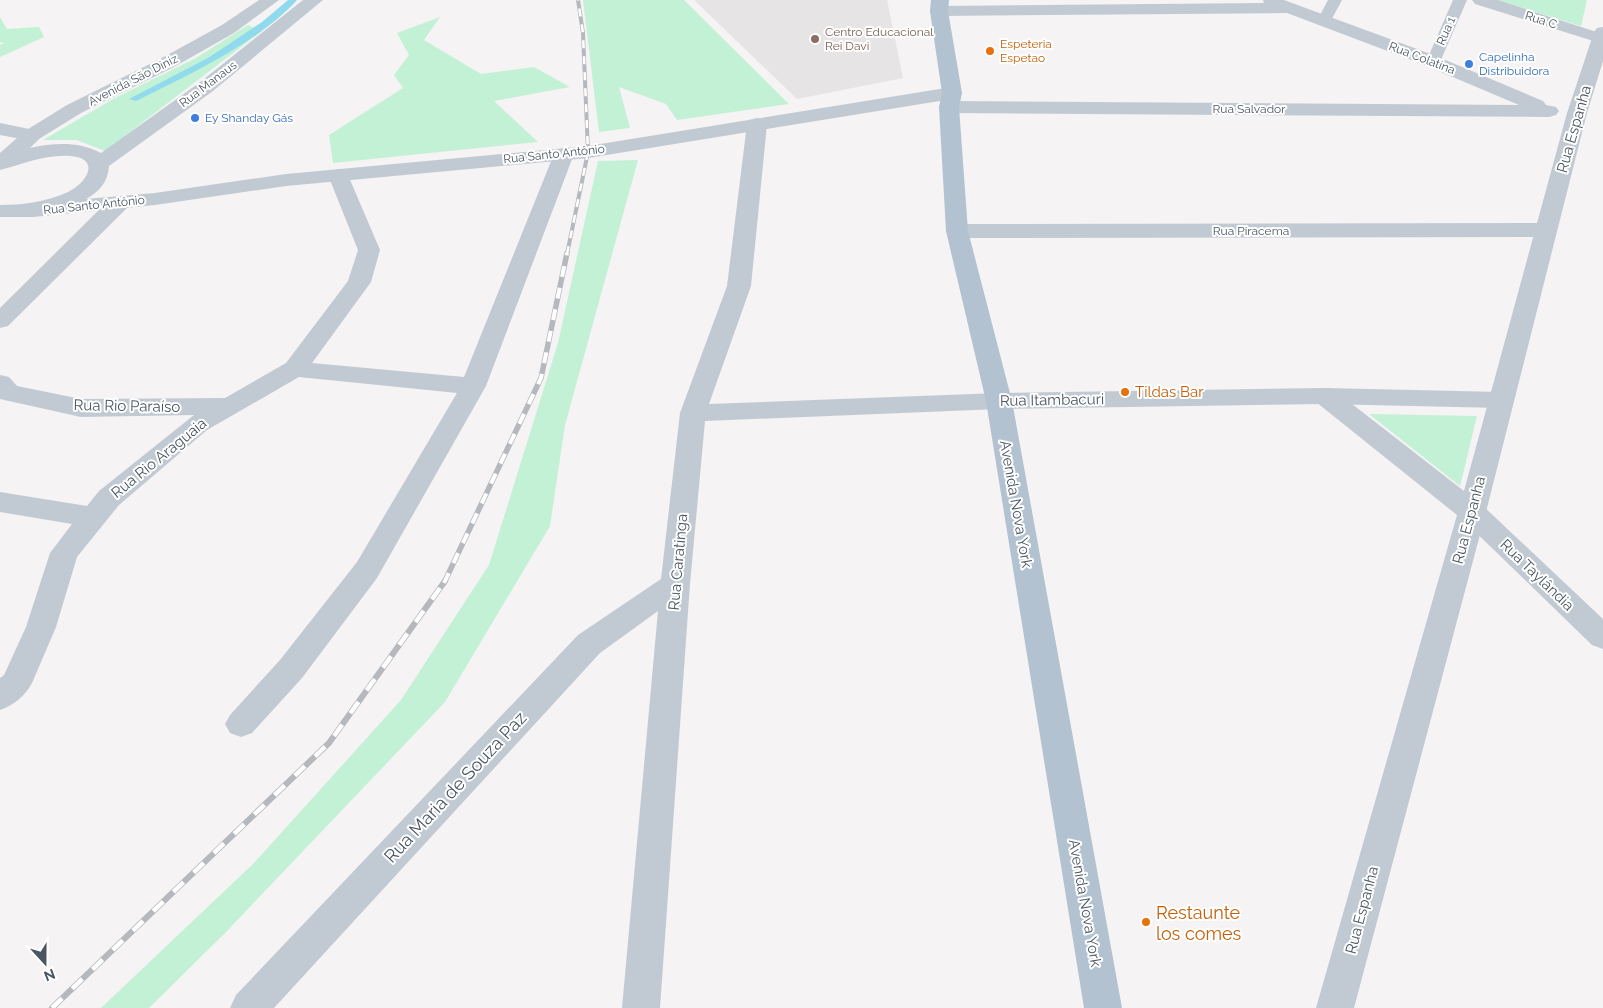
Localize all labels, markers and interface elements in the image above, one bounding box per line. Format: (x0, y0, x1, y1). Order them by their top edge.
street label: Rua C (1523, 8, 1559, 32)
street label: Rua 1 (1434, 15, 1458, 47)
place label: Centro Educacional Rei Davi (825, 25, 934, 53)
marker: Centro Educacional Rei Davi (809, 33, 821, 45)
place label: Espeteria Espetao (1000, 37, 1052, 65)
street label: Rua Colatina (1387, 39, 1457, 77)
marker: Espeteria Espetao (984, 45, 996, 57)
place label: Capelinha Distribuidora (1479, 50, 1549, 78)
street label: Avenida São Diniz (86, 51, 180, 109)
street label: Rua Manaus (177, 58, 240, 110)
marker: Capelinha Distribuidora (1463, 58, 1475, 70)
street label: Rua Espanha (1553, 83, 1595, 175)
street label: Rua Salvador (1213, 102, 1286, 116)
place label: Ey Shanday Gás (205, 111, 293, 125)
marker: Ey Shanday Gás (189, 112, 201, 124)
street label: Rua Santo Antônio (503, 142, 605, 166)
street label: Rua Santo Antônio (43, 193, 145, 217)
street label: Rua Piracema (1213, 224, 1289, 238)
place label: Tildas Bar (1135, 383, 1204, 401)
marker: Tildas Bar (1119, 386, 1131, 398)
street label: Rua Itambacuri (1000, 390, 1104, 410)
street label: Rua Rio Paraíso (74, 396, 181, 416)
street label: Rua Rio Araguaia (108, 414, 210, 502)
street label: Avenida Nova York (996, 439, 1036, 569)
street label: Rua Espanha (1449, 474, 1489, 566)
street label: Rua Caratinga (665, 513, 691, 611)
street label: Rua Taylândia (1496, 535, 1578, 615)
street label: Rua Maria de Souza Paz (380, 707, 530, 867)
street label: Avenida Nova York (1065, 838, 1105, 968)
street label: Rua Espanha (1342, 864, 1382, 956)
place label: Restaunte los comes (1156, 902, 1241, 944)
marker: Restaunte los comes (1140, 916, 1152, 928)
north arrow (20, 938, 70, 988)
text: N (42, 966, 58, 985)

